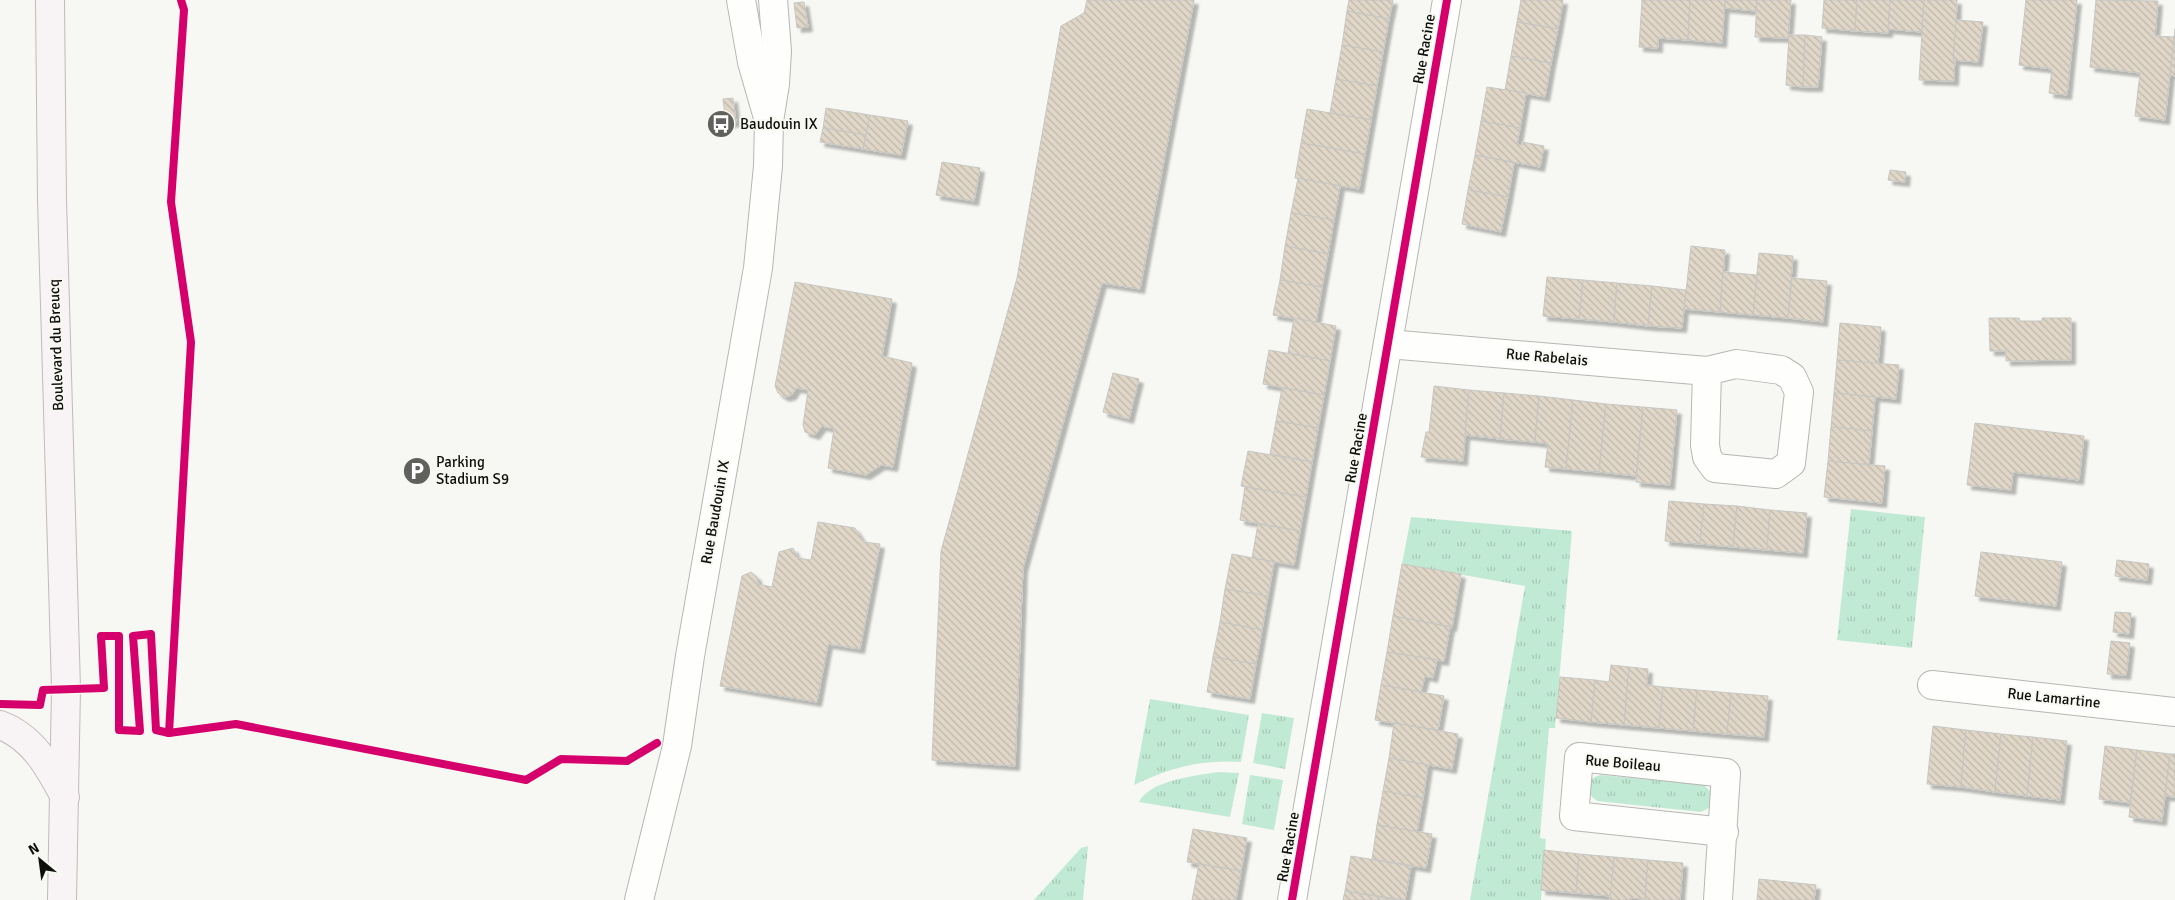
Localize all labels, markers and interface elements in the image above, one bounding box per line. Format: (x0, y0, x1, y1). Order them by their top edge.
street label: Rue Racine (1409, 12, 1439, 86)
bus stop icon: Baudouin IX (706, 109, 736, 139)
place label: Baudouin IX (740, 115, 818, 133)
street label: Boulevard du Breucq (45, 279, 67, 411)
street label: Rue Rabelais (1505, 344, 1589, 370)
street label: Rue Racine (1341, 411, 1371, 485)
place label: Parking Stadium S9 (436, 453, 509, 488)
parking icon: Parking Stadium S9 (402, 456, 432, 486)
street label: Rue Baudouin IX (697, 458, 733, 565)
street label: Rue Lamartine (2007, 684, 2101, 712)
street label: Rue Boileau (1584, 751, 1662, 775)
street label: Rue Racine (1273, 810, 1303, 884)
north arrow (15, 835, 65, 885)
text: N (26, 839, 42, 859)

